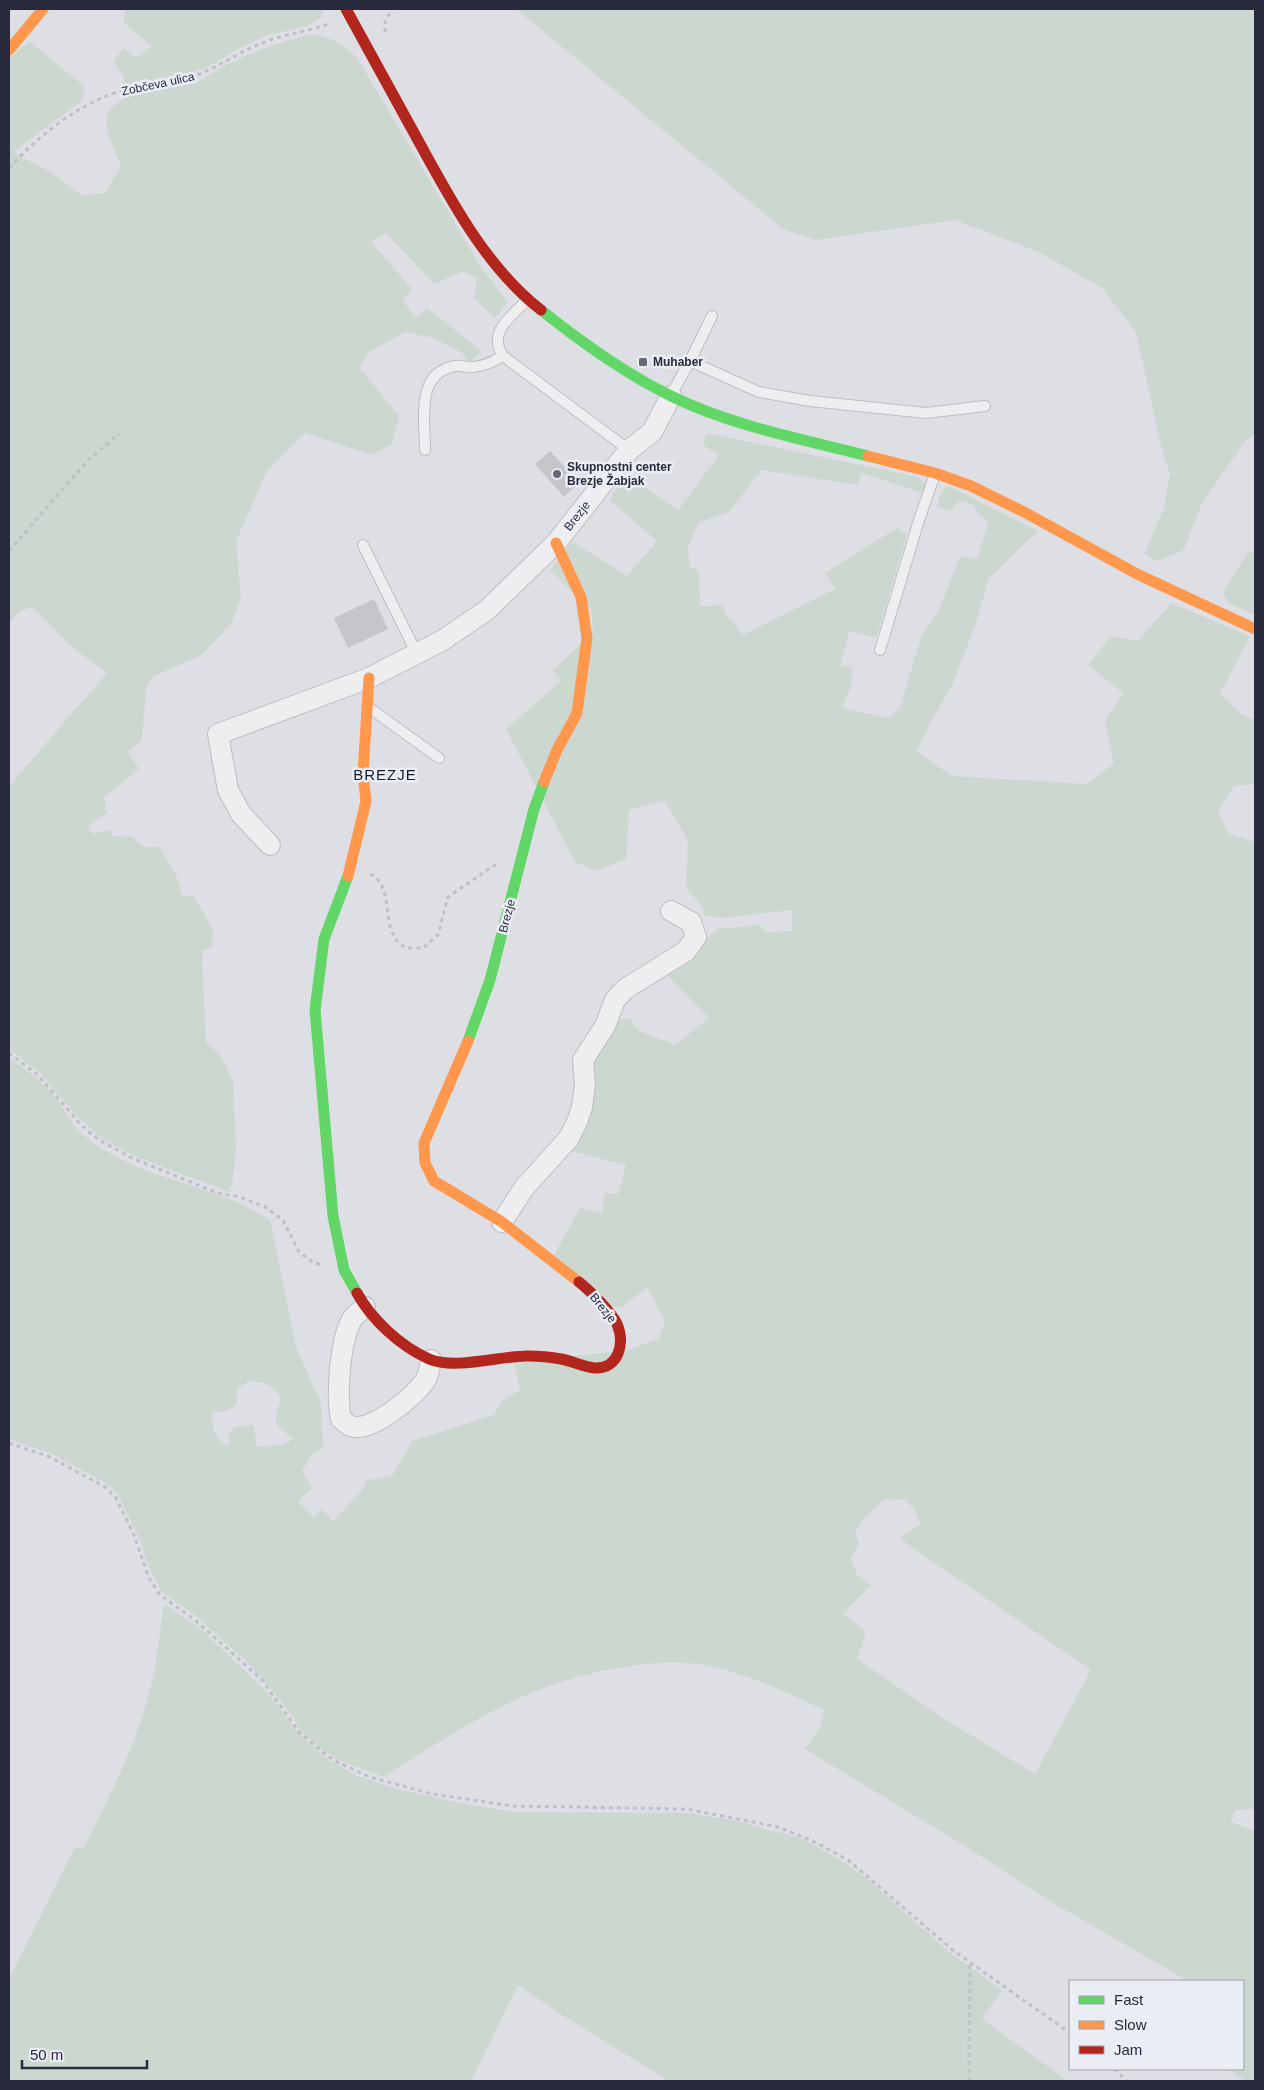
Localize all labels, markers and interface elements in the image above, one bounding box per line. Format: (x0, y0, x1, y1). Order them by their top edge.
street label: Zobčeva ulica (120, 69, 196, 99)
place label: Muhaber (653, 355, 703, 369)
marker: Muhaber (637, 356, 649, 368)
place label: Skupnostni center Brezje Žabjak (567, 460, 672, 488)
marker: Skupnostni center Brezje Žabjak (551, 468, 563, 480)
street label: Brezje (561, 498, 593, 534)
district label: BREZJE (353, 766, 417, 783)
street label: Brezje (496, 897, 518, 934)
street label: Brezje (587, 1290, 619, 1326)
legend (1069, 1980, 1244, 2070)
text: Fast (1114, 1991, 1144, 2008)
text: Slow (1114, 2016, 1147, 2033)
scale bar (22, 2038, 148, 2070)
text: Jam (1114, 2041, 1142, 2058)
text: 50 m (30, 2046, 63, 2063)

